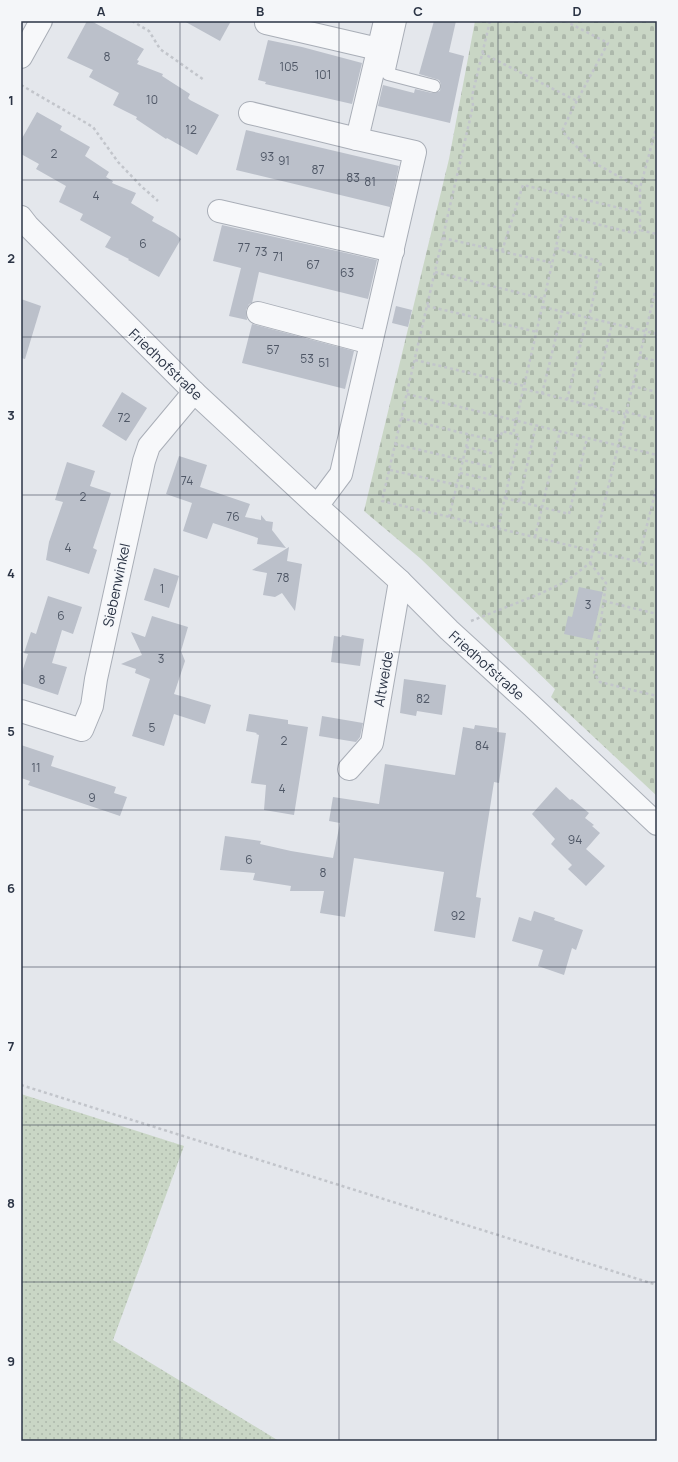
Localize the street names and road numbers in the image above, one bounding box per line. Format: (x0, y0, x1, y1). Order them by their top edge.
street label: Friedhofstraße (125, 324, 207, 404)
street label: Siebenwinkel (98, 541, 134, 629)
street label: Friedhofstraße (445, 626, 529, 704)
street label: Altweide (369, 650, 397, 708)

